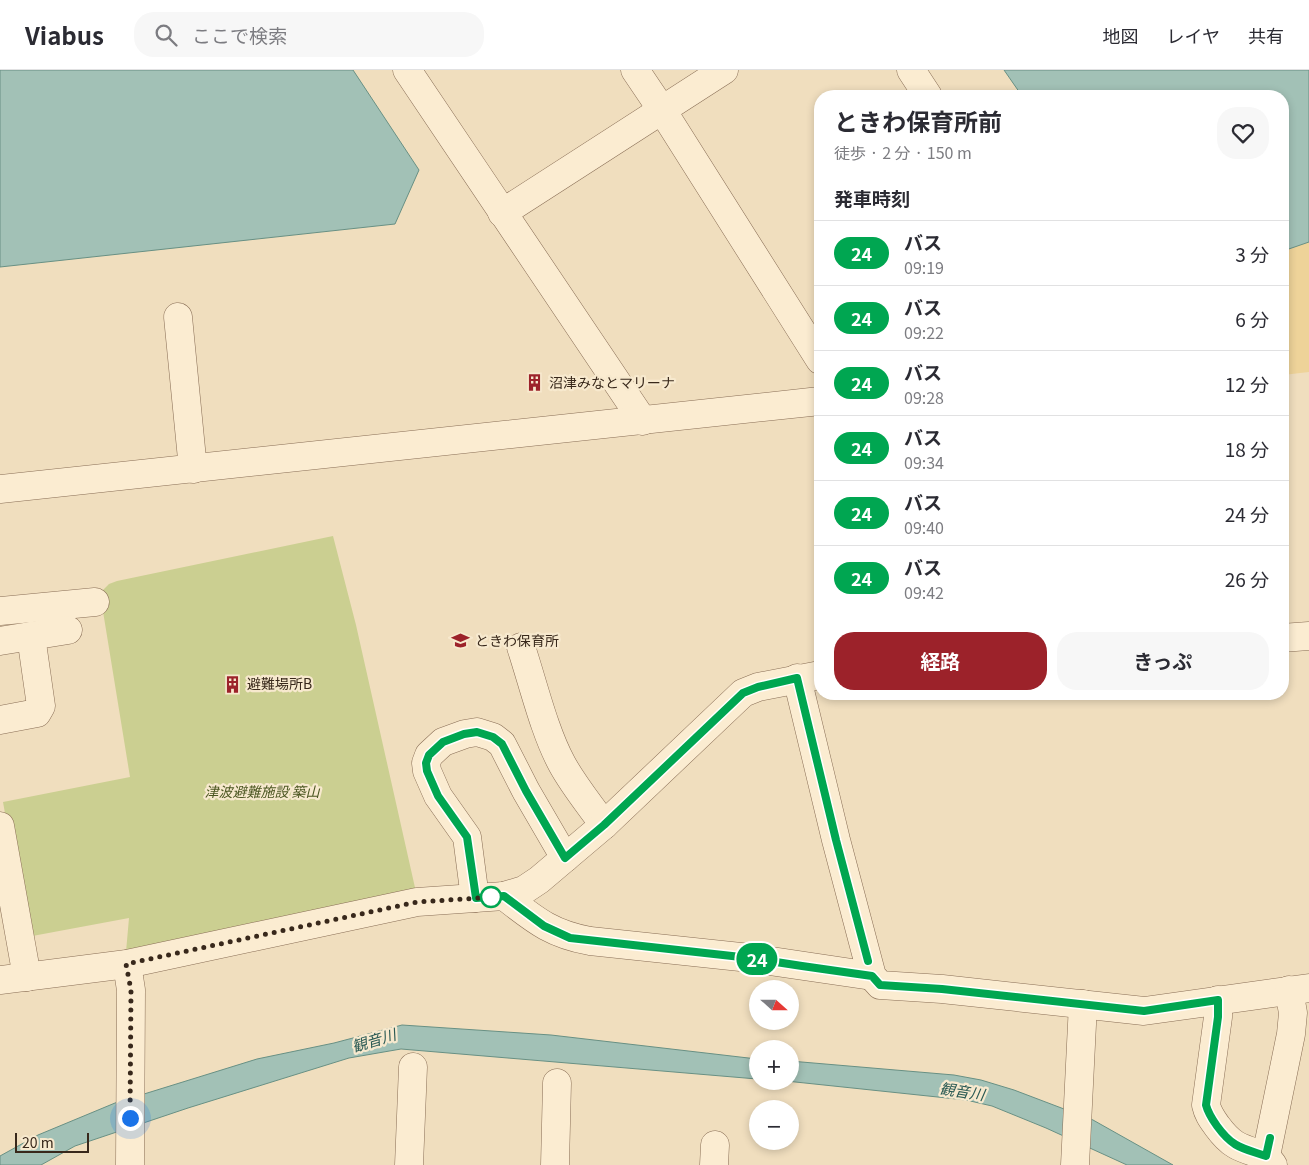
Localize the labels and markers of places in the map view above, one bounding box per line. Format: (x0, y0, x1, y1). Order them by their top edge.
place label: 沼津みなとマリーナ (549, 372, 675, 392)
building icon: 沼津みなとマリーナ (525, 373, 545, 393)
place label: ときわ保育所 (475, 630, 559, 650)
school or university icon: ときわ保育所 (451, 631, 471, 651)
place label: 避難場所B (247, 673, 312, 693)
building icon: 避難場所B (223, 674, 243, 694)
unlabelled marker (480, 886, 502, 908)

